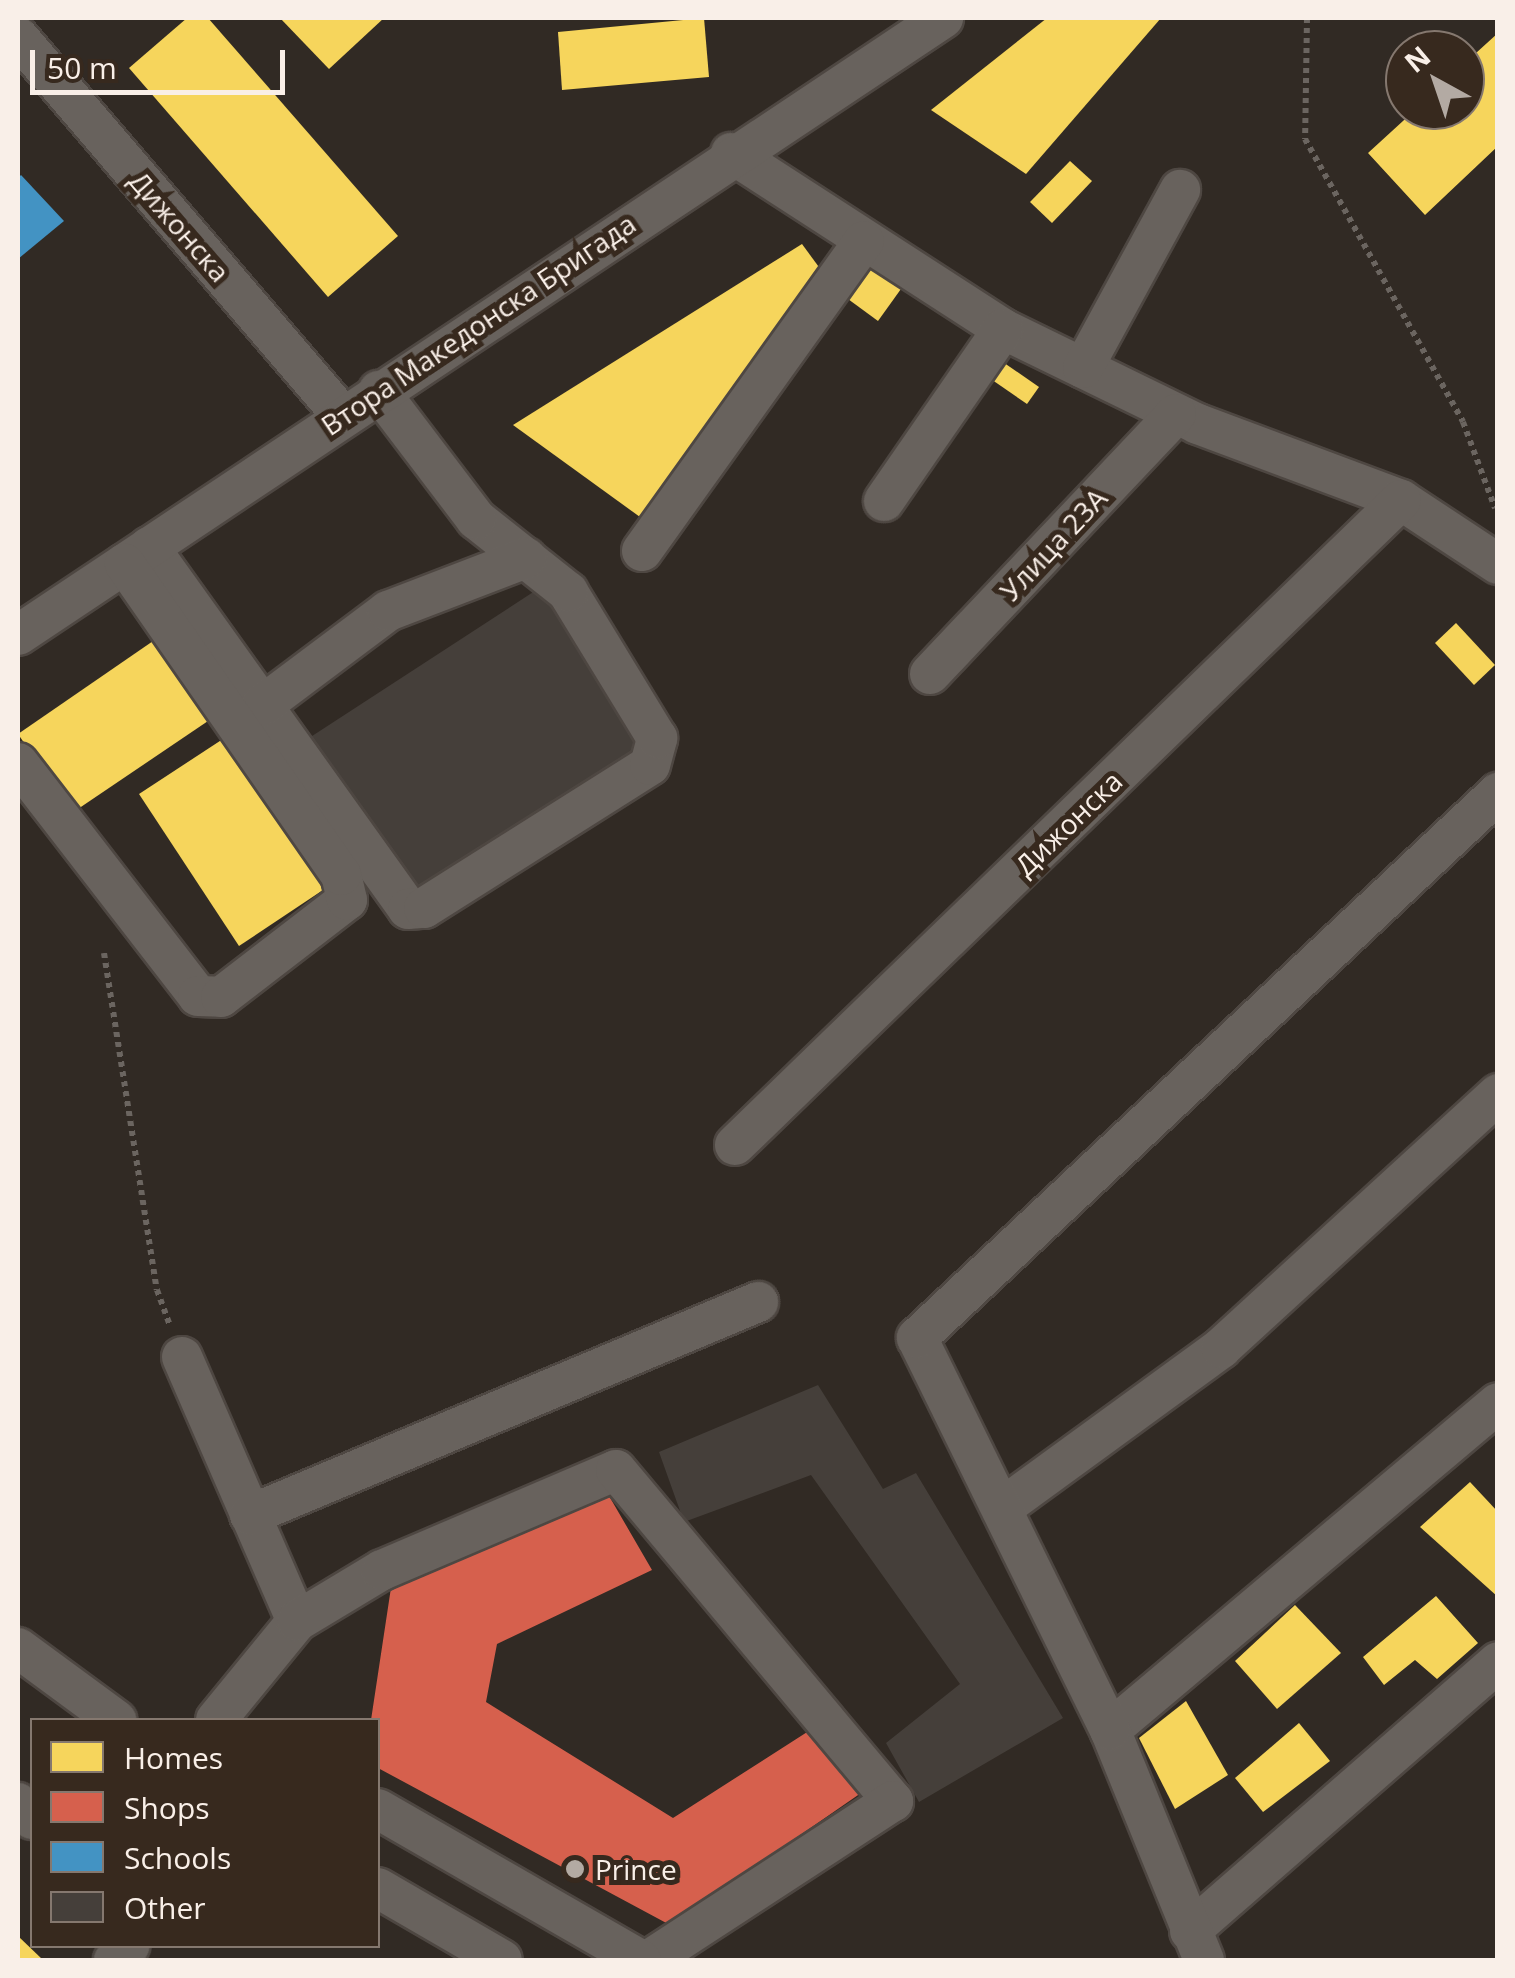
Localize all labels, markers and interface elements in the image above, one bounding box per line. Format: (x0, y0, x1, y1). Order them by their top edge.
scale bar (35, 30, 290, 92)
north arrow (1385, 30, 1485, 130)
text: N (1396, 37, 1438, 80)
text: 50 m (47, 47, 117, 88)
street label: Дижонска (123, 164, 237, 288)
street label: Втора Македонска Бригада (315, 206, 641, 442)
street label: Улица 23А (993, 481, 1113, 607)
street label: Дижонска (1008, 764, 1128, 882)
legend (30, 1718, 380, 1948)
text: Homes (124, 1737, 223, 1778)
text: Shops (124, 1787, 210, 1828)
text: Schools (124, 1837, 231, 1878)
place label: Prince (595, 1852, 677, 1886)
marker: Prince (564, 1858, 586, 1880)
text: Other (124, 1887, 206, 1928)

